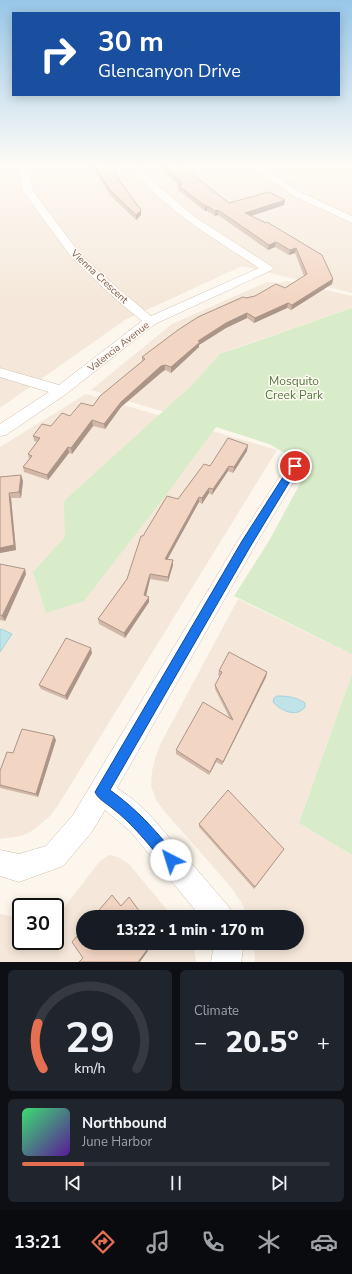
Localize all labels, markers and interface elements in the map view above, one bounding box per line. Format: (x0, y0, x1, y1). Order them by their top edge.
text: 30 m (98, 23, 164, 61)
icon: right (32, 28, 84, 80)
text: Glencanyon Drive (98, 59, 241, 83)
street label: Vienna Crescent (67, 246, 131, 307)
street label: Valencia Avenue (84, 318, 152, 376)
park label: Mosquito Creek Park (265, 373, 324, 403)
pin (278, 449, 312, 483)
icon: arrive (284, 455, 306, 477)
position arrow (150, 839, 192, 881)
speed limit sign: 30 (12, 898, 64, 950)
text: 13:22 · 1 min · 170 m (116, 920, 264, 940)
text: Climate (194, 1002, 239, 1020)
text: 29 (65, 1009, 115, 1066)
text: 20.5° (225, 1022, 299, 1063)
text: − (194, 1028, 207, 1058)
text: + (317, 1028, 330, 1058)
text: km/h (74, 1058, 106, 1077)
text: Northbound (82, 1113, 167, 1133)
text: June Harbor (82, 1133, 152, 1151)
icon: previous (62, 1172, 84, 1194)
icon: pause (165, 1172, 187, 1194)
icon: next (268, 1172, 290, 1194)
icon: directions (89, 1228, 117, 1256)
icon: music (144, 1228, 172, 1256)
icon: phone (199, 1228, 227, 1256)
icon: climate (255, 1228, 283, 1256)
icon: car (310, 1228, 338, 1256)
text: 13:21 (14, 1230, 61, 1254)

